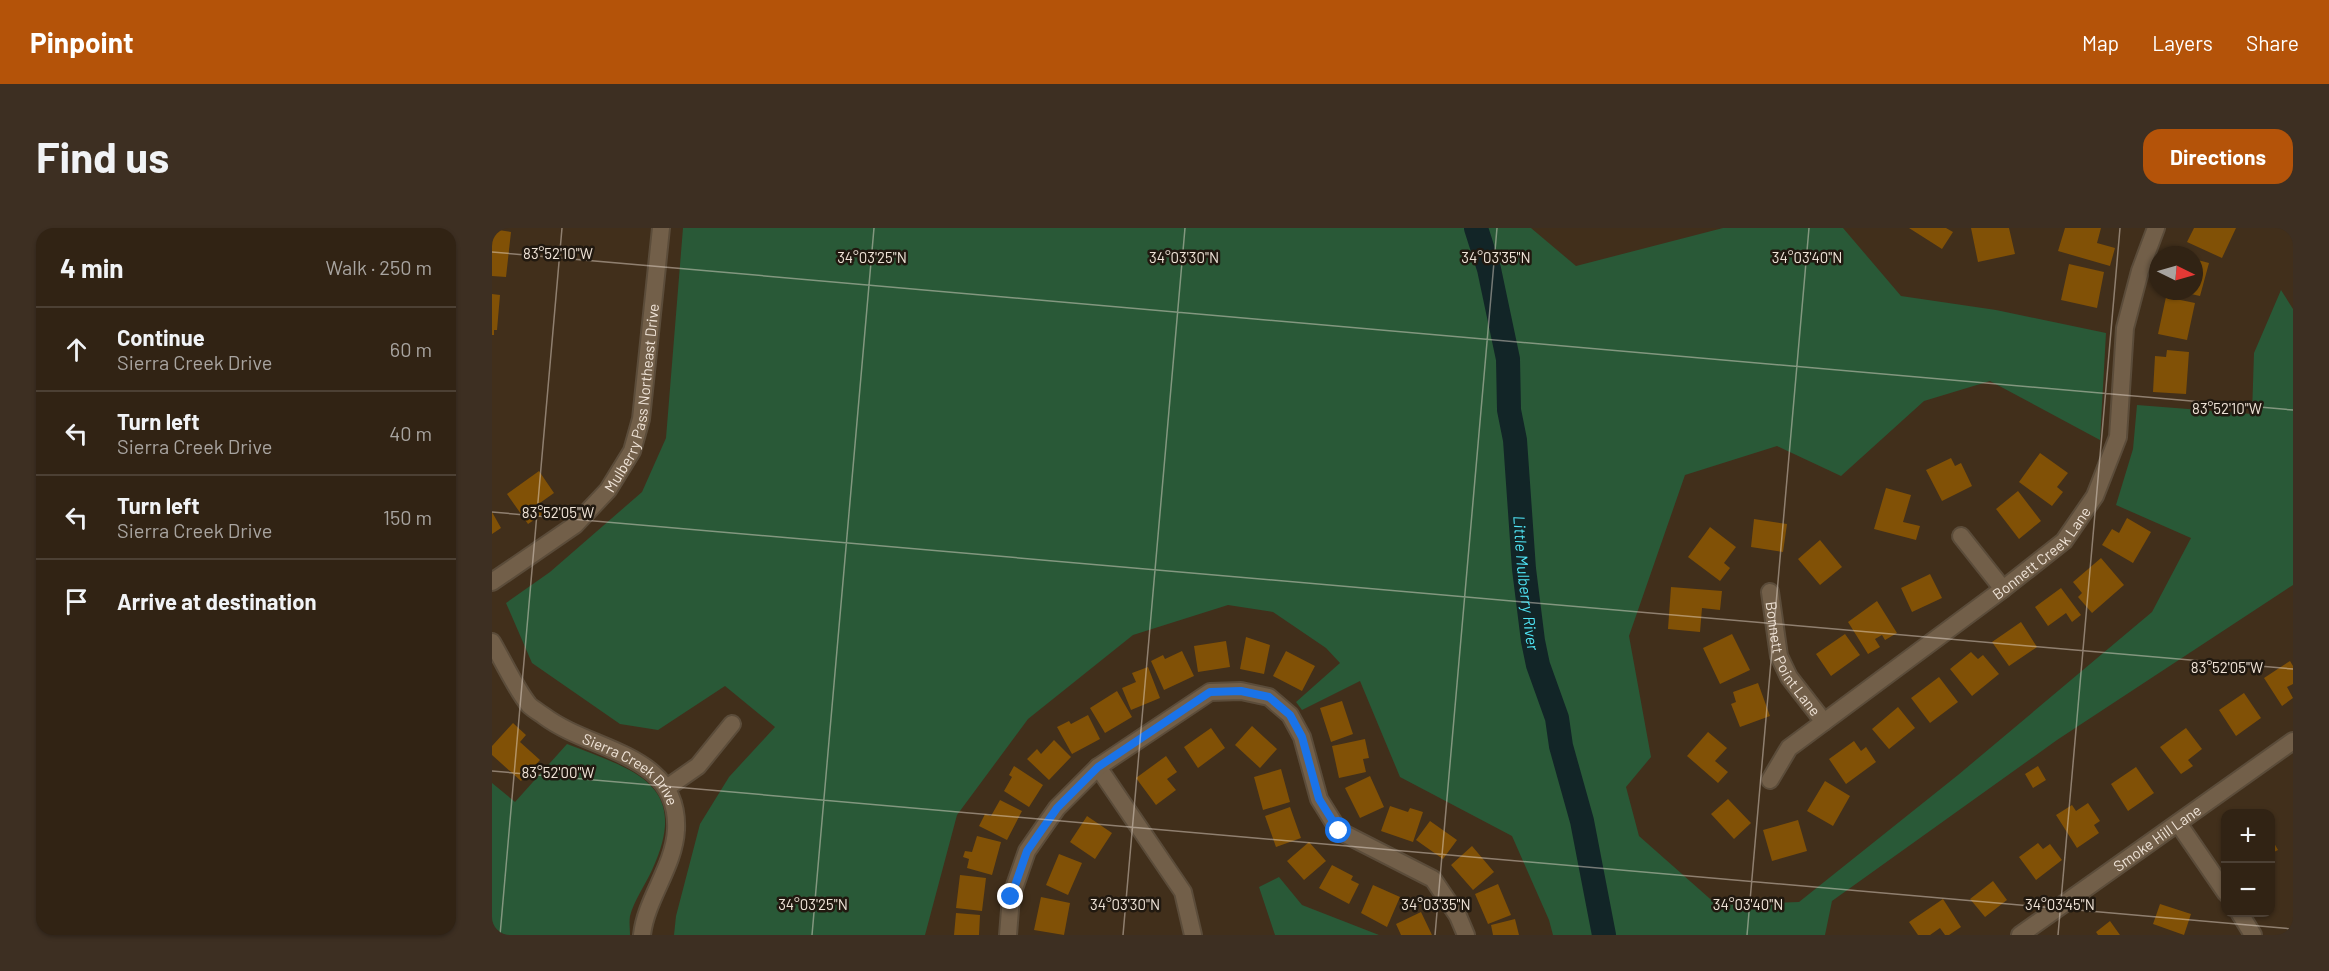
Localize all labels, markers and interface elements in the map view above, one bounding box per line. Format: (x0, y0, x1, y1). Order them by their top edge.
text: Pinpoint (30, 25, 134, 59)
text: Map (2082, 30, 2119, 55)
text: Layers (2152, 30, 2213, 55)
text: Share (2246, 30, 2299, 55)
button: Directions (2143, 129, 2293, 184)
text: Find us (36, 131, 169, 181)
text: 83°52'10"W (523, 244, 593, 262)
north arrow (2149, 246, 2203, 300)
text: 34°03'25"N (837, 248, 907, 266)
text: 34°03'30"N (1149, 248, 1219, 266)
text: 34°03'35"N (1461, 248, 1531, 266)
text: 34°03'40"N (1772, 248, 1842, 266)
text: 4 min (60, 252, 124, 283)
text: Walk · 250 m (326, 255, 432, 279)
street label: Mulberry Pass Northeast Drive (600, 303, 662, 495)
text: Continue (117, 324, 205, 350)
icon: ahead (60, 333, 93, 366)
text: 60 m (390, 337, 432, 361)
text: Sierra Creek Drive (117, 350, 272, 374)
text: 83°52'10"W (2192, 399, 2262, 417)
text: Turn left (117, 408, 200, 434)
icon: left (60, 417, 93, 450)
text: 40 m (389, 421, 432, 445)
text: Sierra Creek Drive (117, 434, 272, 458)
text: Turn left (117, 492, 200, 518)
icon: left (60, 501, 93, 534)
text: 83°52'05"W (522, 503, 594, 521)
street label: Bonnett Creek Lane (1989, 503, 2094, 603)
text: 150 m (383, 505, 432, 529)
water label: Little Mulberry River (1511, 515, 1544, 653)
text: Sierra Creek Drive (117, 518, 272, 542)
icon: arrive (60, 585, 93, 618)
text: Arrive at destination (117, 588, 316, 614)
street label: Bonnett Point Lane (1762, 600, 1825, 719)
text: 83°52'05"W (2191, 658, 2263, 676)
street label: Sierra Creek Drive (580, 729, 682, 807)
text: 83°52'00"W (521, 763, 595, 781)
street label: Smoke Hill Lane (2110, 800, 2204, 875)
map controls (2221, 809, 2275, 917)
button: + (2221, 809, 2275, 863)
route start (1325, 817, 1351, 843)
button: − (2221, 863, 2275, 917)
route end (997, 883, 1023, 909)
text: 34°03'25"N (778, 895, 848, 913)
text: 34°03'30"N (1090, 895, 1160, 913)
text: 34°03'35"N (1401, 895, 1471, 913)
text: 34°03'40"N (1713, 895, 1783, 913)
text: 34°03'45"N (2025, 895, 2095, 913)

